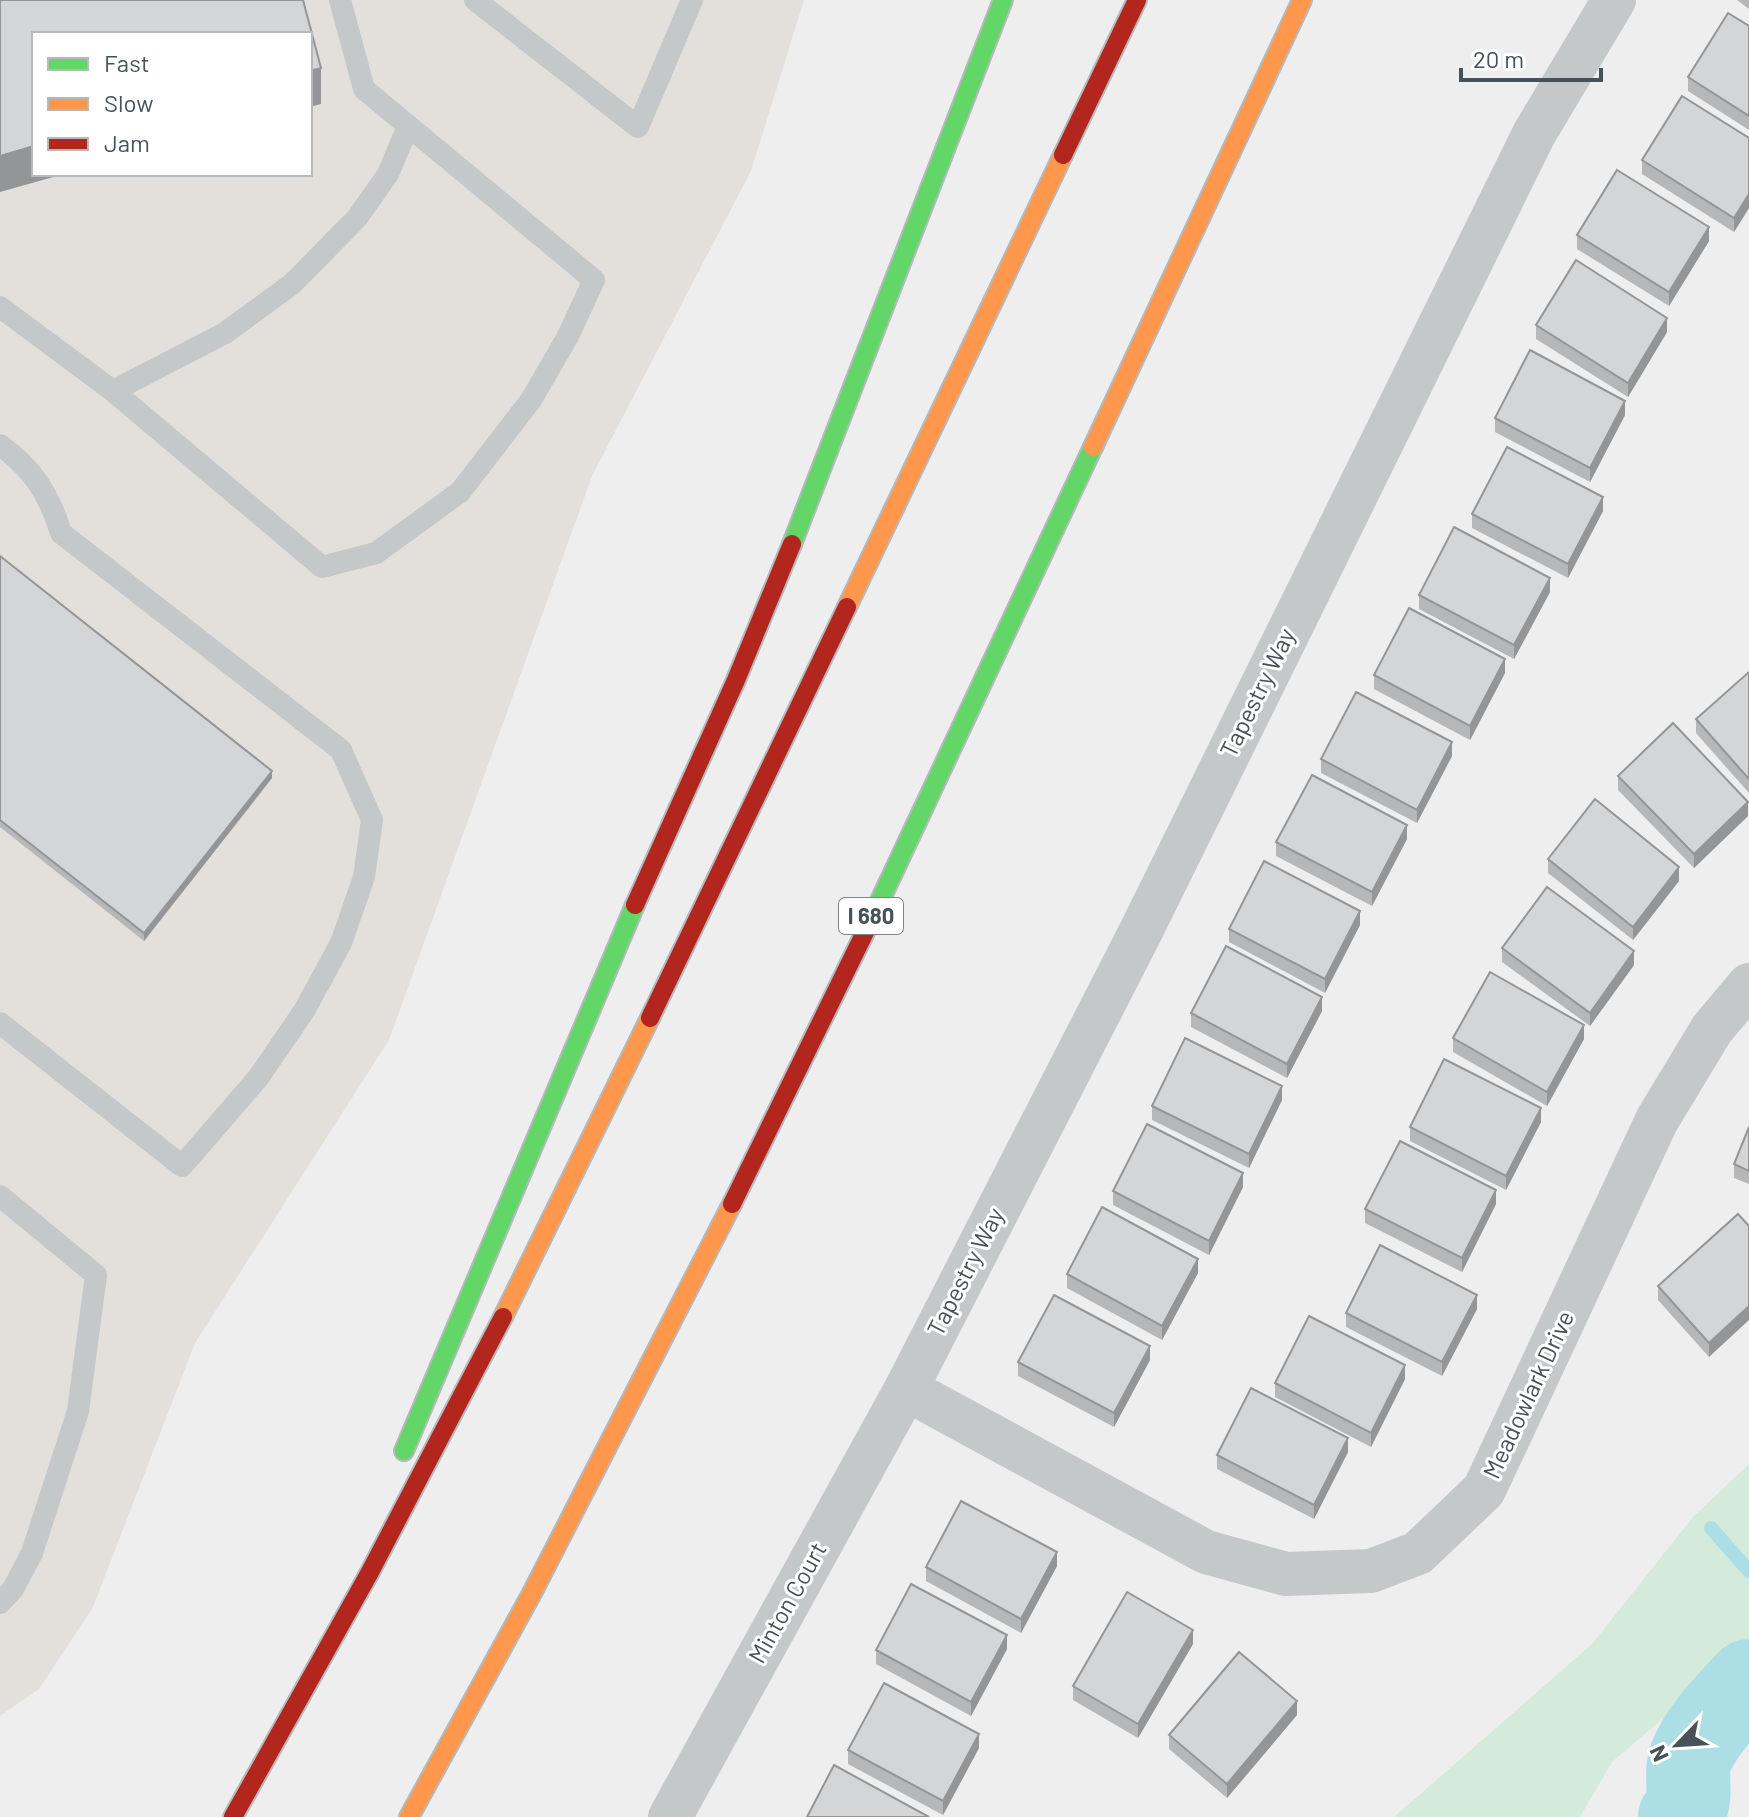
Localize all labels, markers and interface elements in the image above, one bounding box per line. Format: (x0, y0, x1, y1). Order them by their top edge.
legend (32, 32, 312, 176)
scale bar (1461, 32, 1601, 82)
text: 20 m (1473, 44, 1524, 73)
text: Fast (104, 48, 149, 77)
text: Slow (104, 88, 153, 117)
text: Jam (104, 128, 150, 157)
street label: Tapestry Way (1213, 623, 1300, 762)
road number: I 680 (839, 898, 903, 934)
street label: Tapestry Way (920, 1202, 1009, 1340)
street label: Meadowlark Drive (1476, 1306, 1579, 1483)
street label: Minton Court (742, 1537, 832, 1668)
north arrow (1637, 1705, 1717, 1785)
text: N (1643, 1742, 1673, 1766)

